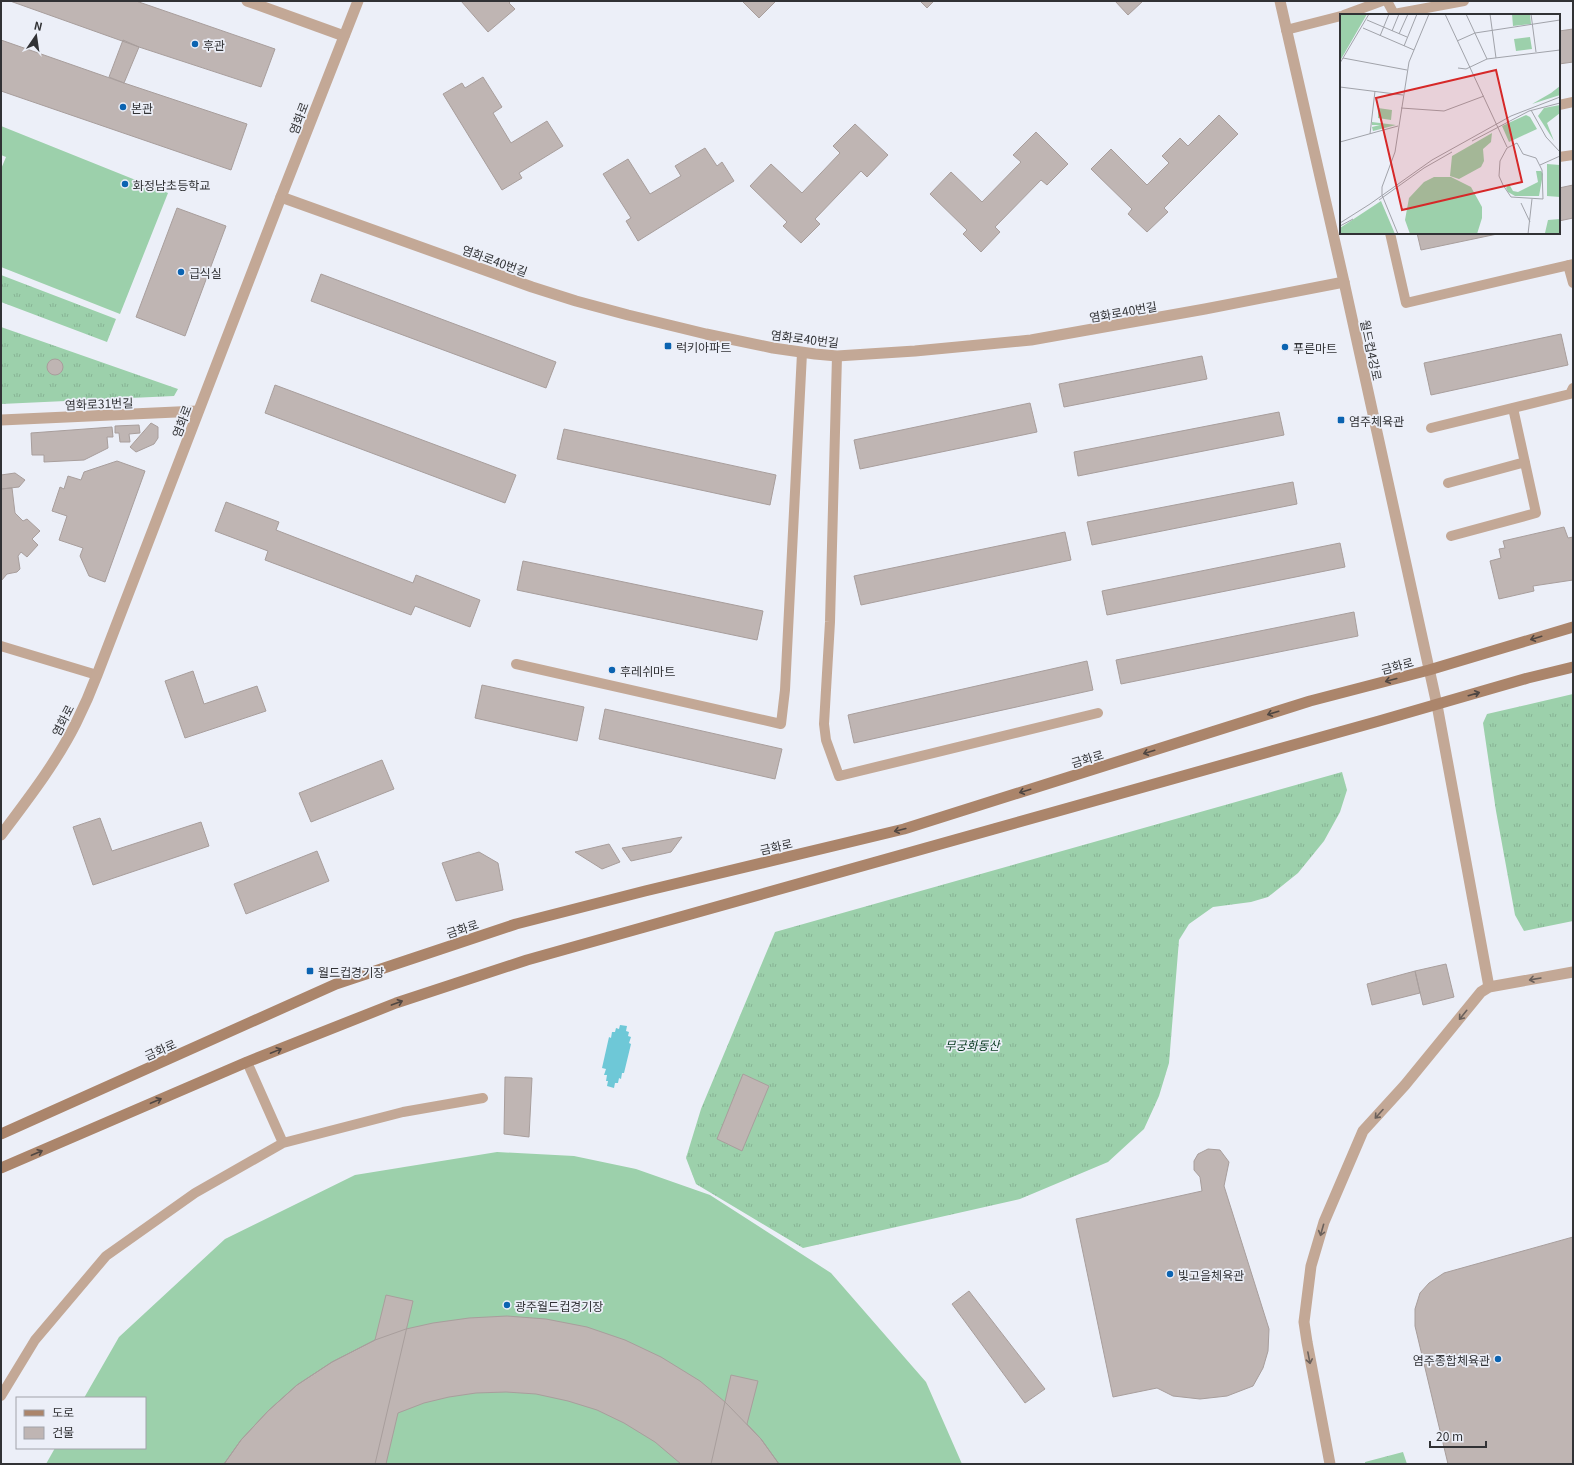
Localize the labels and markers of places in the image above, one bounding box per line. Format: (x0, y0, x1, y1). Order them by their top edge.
place label: 후관 (203, 36, 225, 53)
marker: 후관 (190, 39, 200, 49)
place label: 본관 (131, 99, 153, 116)
marker: 본관 (118, 102, 128, 112)
place label: 화정남초등학교 (133, 176, 210, 193)
marker: 화정남초등학교 (120, 179, 130, 189)
place label: 급식실 (189, 264, 222, 281)
marker: 급식실 (176, 267, 186, 277)
place label: 럭키아파트 (676, 338, 731, 355)
place label: 푸른마트 (1293, 339, 1337, 356)
marker: 럭키아파트 (663, 341, 673, 351)
marker: 푸른마트 (1280, 342, 1290, 352)
place label: 염주체육관 (1349, 412, 1404, 429)
marker: 염주체육관 (1336, 415, 1346, 425)
place label: 후레쉬마트 (620, 662, 675, 679)
marker: 후레쉬마트 (607, 665, 617, 675)
place label: 월드컵경기장 (318, 963, 384, 980)
marker: 월드컵경기장 (305, 966, 315, 976)
place label: 빛고을체육관 (1178, 1266, 1244, 1283)
marker: 빛고을체육관 (1165, 1269, 1175, 1279)
place label: 광주월드컵경기장 (515, 1297, 603, 1314)
marker: 광주월드컵경기장 (502, 1300, 512, 1310)
place label: 염주종합체육관 (1413, 1351, 1490, 1368)
marker: 염주종합체육관 (1493, 1354, 1503, 1364)

